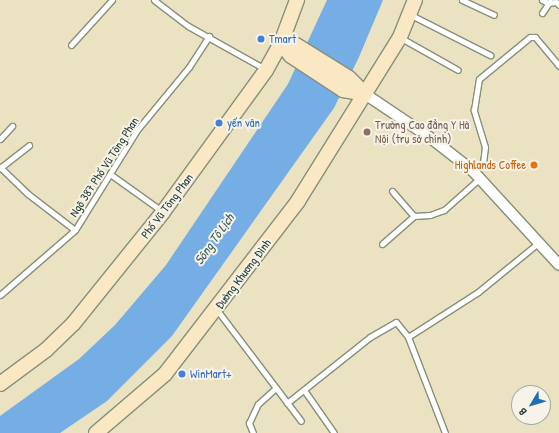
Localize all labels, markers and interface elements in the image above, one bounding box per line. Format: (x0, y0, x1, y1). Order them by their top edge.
place label: Tmart (269, 32, 296, 46)
marker: Tmart (256, 34, 266, 44)
street label: Ngõ 387 Phố Vũ Tông Phan (66, 114, 142, 220)
place label: yến vân (227, 116, 260, 130)
marker: yến vân (214, 118, 224, 128)
place label: Trường Cao đẳng Y Hà Nội (trụ sở chính) (375, 118, 469, 146)
marker: Trường Cao đẳng Y Hà Nội (trụ sở chính) (362, 127, 372, 137)
place label: Highlands Coffee (455, 158, 526, 172)
marker: Highlands Coffee (529, 160, 539, 170)
street label: Phố Vũ Tông Phan (138, 171, 196, 241)
water label: Sông Tô Lịch (191, 211, 237, 267)
street label: Đường Khương Đình (212, 236, 274, 312)
place label: WinMart+ (190, 367, 232, 381)
marker: WinMart+ (177, 369, 187, 379)
north arrow (511, 385, 551, 425)
text: B (515, 405, 530, 418)

